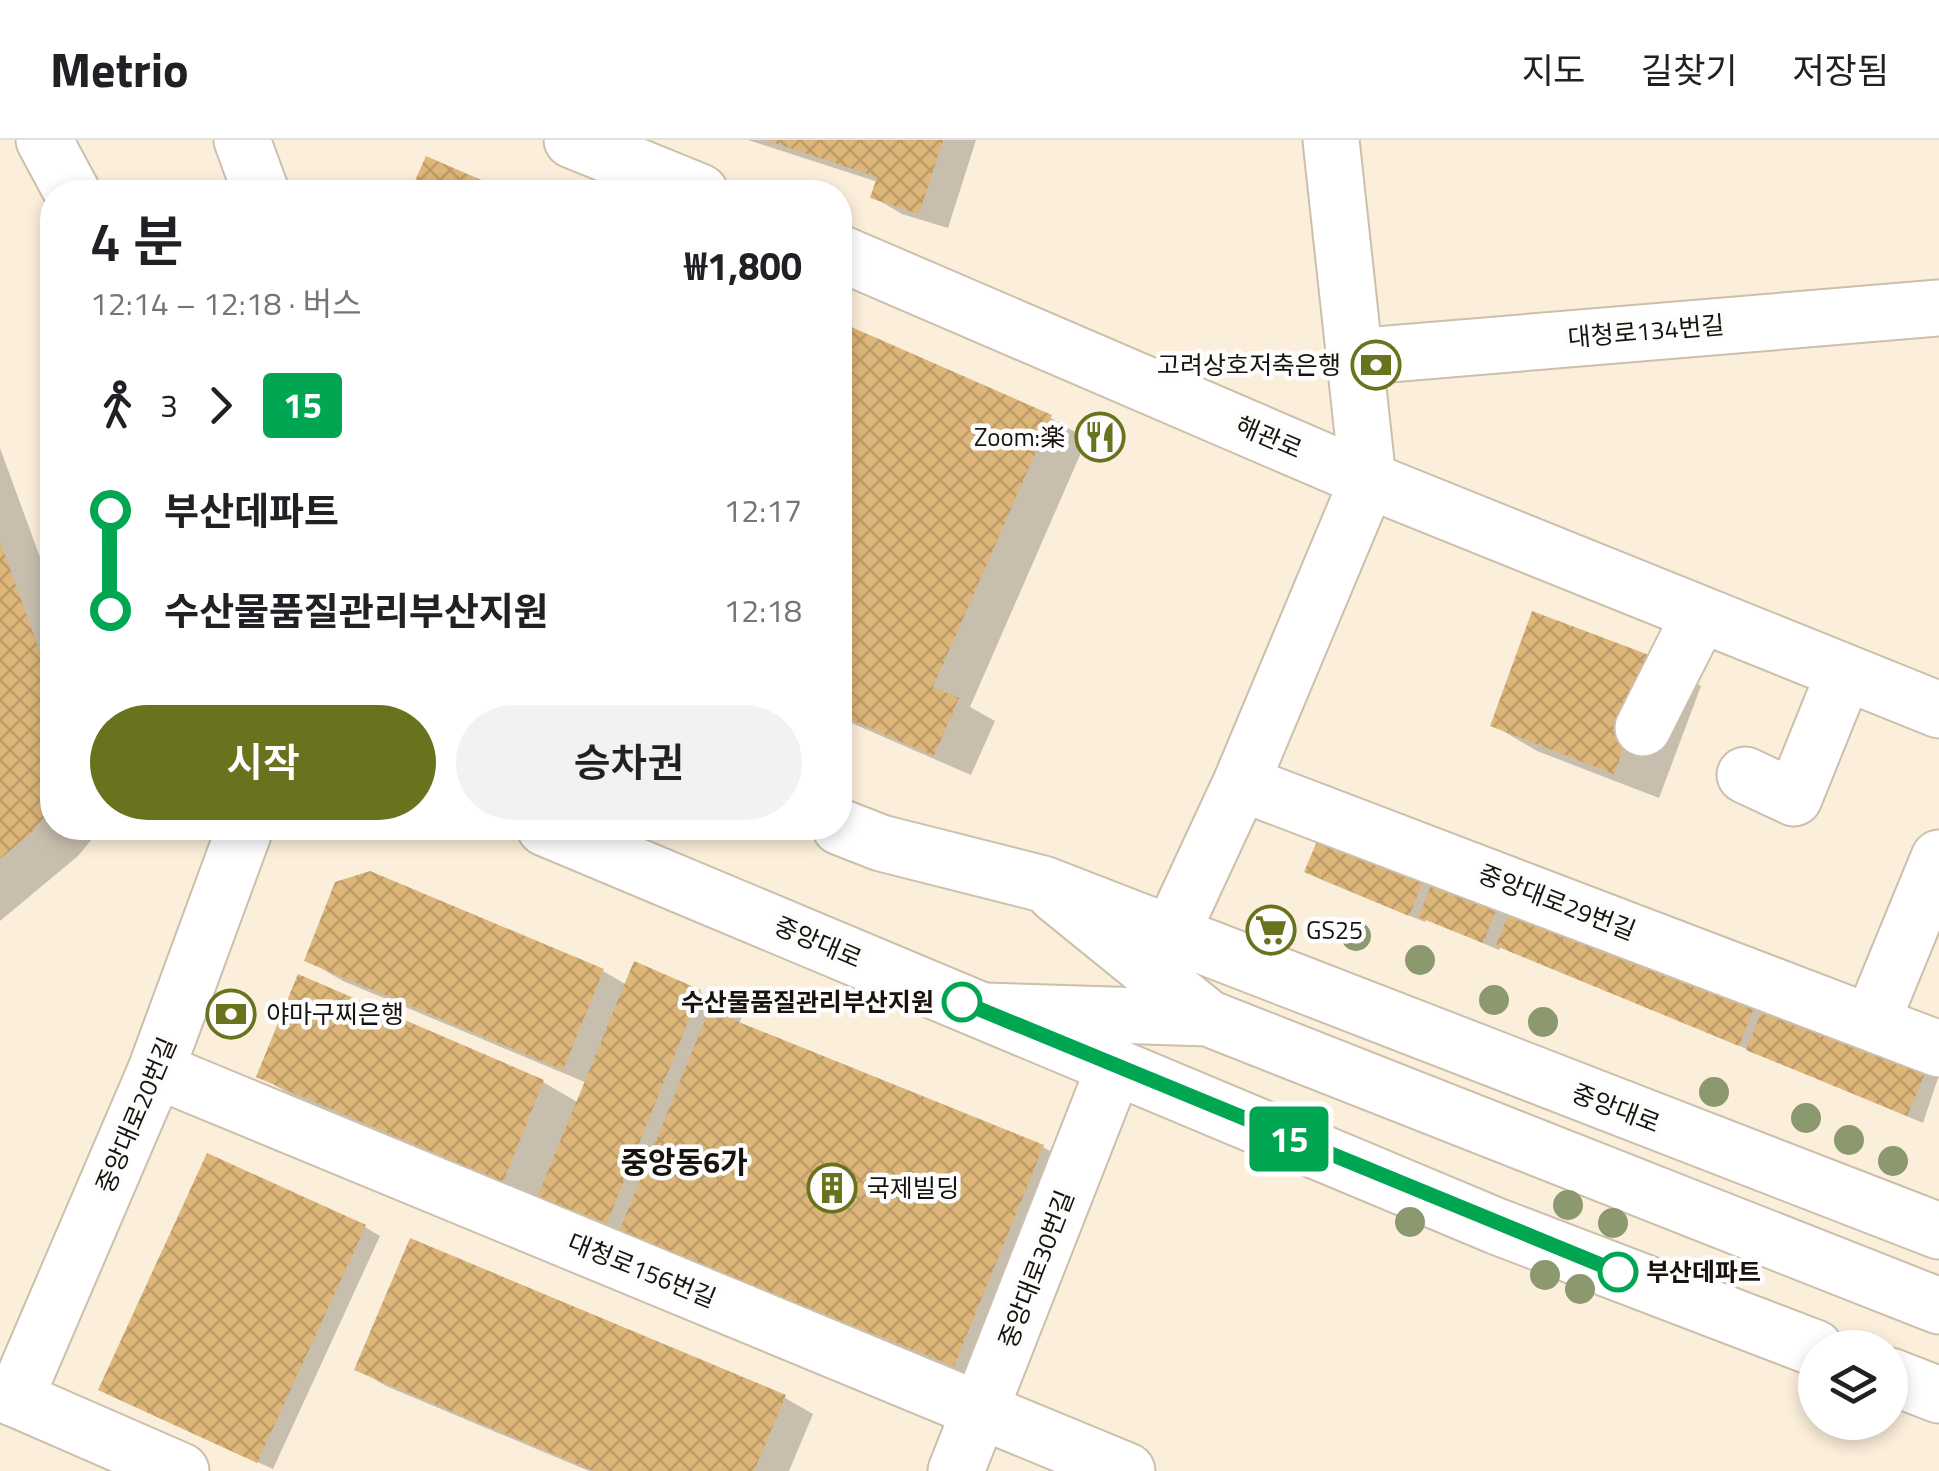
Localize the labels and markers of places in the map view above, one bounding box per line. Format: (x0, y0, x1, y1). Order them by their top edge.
bank icon: 고려상호저축은행 (1350, 339, 1402, 391)
place label: 고려상호저축은행 (1157, 346, 1341, 384)
restaurant icon: Zoom:楽 (1074, 411, 1126, 463)
place label: Zoom:楽 (974, 418, 1065, 456)
supermarket icon: GS25 (1245, 904, 1297, 956)
place label: GS25 (1306, 911, 1363, 949)
place label: 수산물품질관리부산지원 (681, 983, 934, 1021)
marker: 수산물품질관리부산지원 (943, 983, 981, 1021)
bank icon: 야마구찌은행 (205, 988, 257, 1040)
place label: 야마구찌은행 (266, 995, 404, 1033)
building icon: 국제빌딩 (806, 1162, 858, 1214)
place label: 국제빌딩 (867, 1169, 959, 1207)
marker: 부산데파트 (1599, 1253, 1637, 1291)
place label: 부산데파트 (1646, 1253, 1761, 1291)

